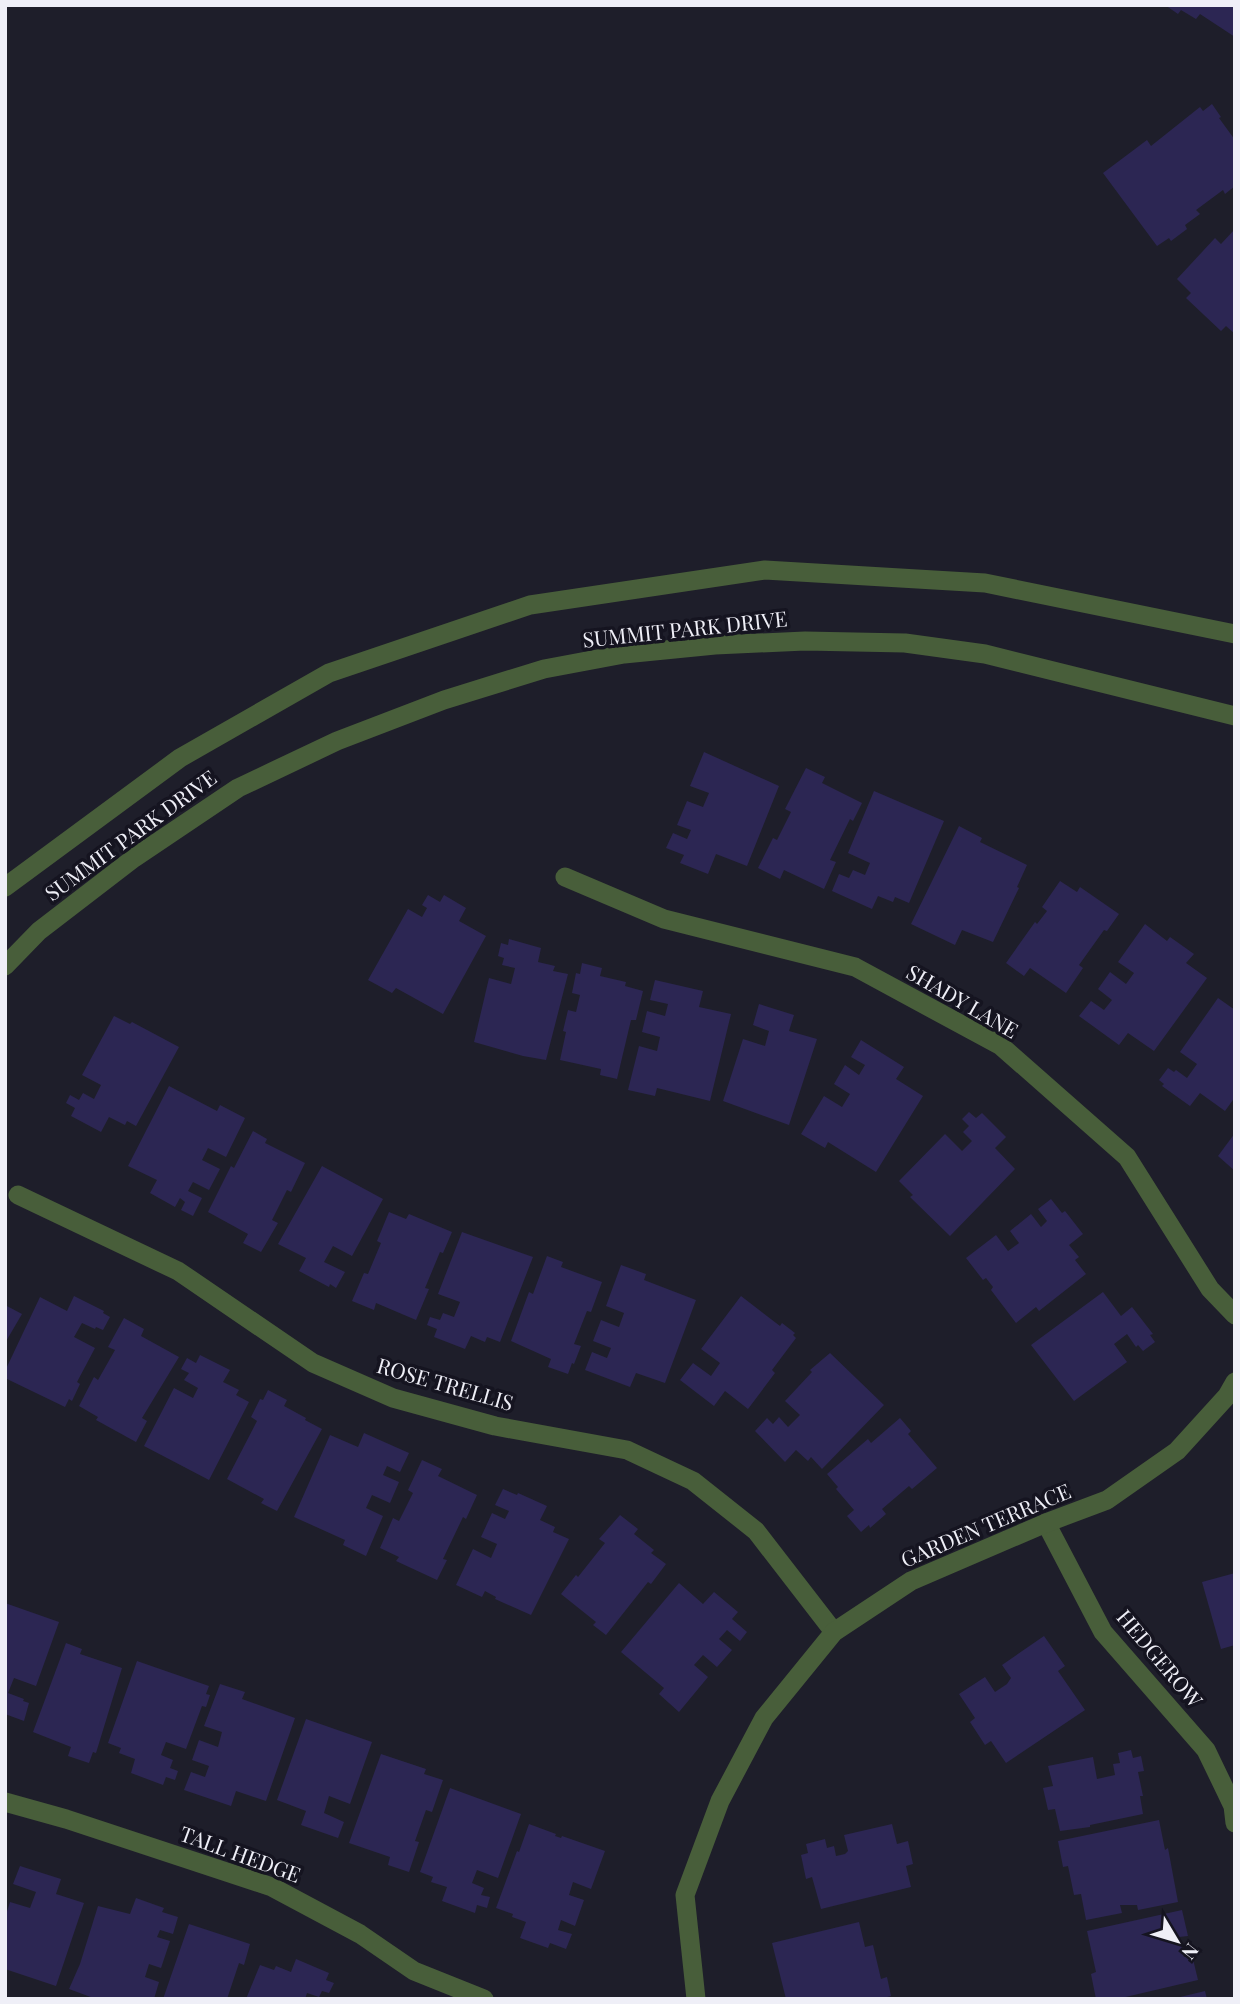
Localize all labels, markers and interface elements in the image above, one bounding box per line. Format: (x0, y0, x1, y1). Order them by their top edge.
street label: SUMMIT PARK DRIVE (581, 603, 789, 653)
street label: SUMMIT PARK DRIVE (38, 763, 221, 906)
street label: SHADY LANE (902, 957, 1024, 1044)
street label: ROSE TRELLIS (374, 1350, 517, 1416)
street label: GARDEN TERRACE (896, 1476, 1074, 1573)
street label: HEDGEROW (1111, 1603, 1210, 1713)
street label: TALL HEDGE (177, 1818, 305, 1888)
north arrow (1142, 1906, 1212, 1976)
text: N (1177, 1939, 1206, 1966)

